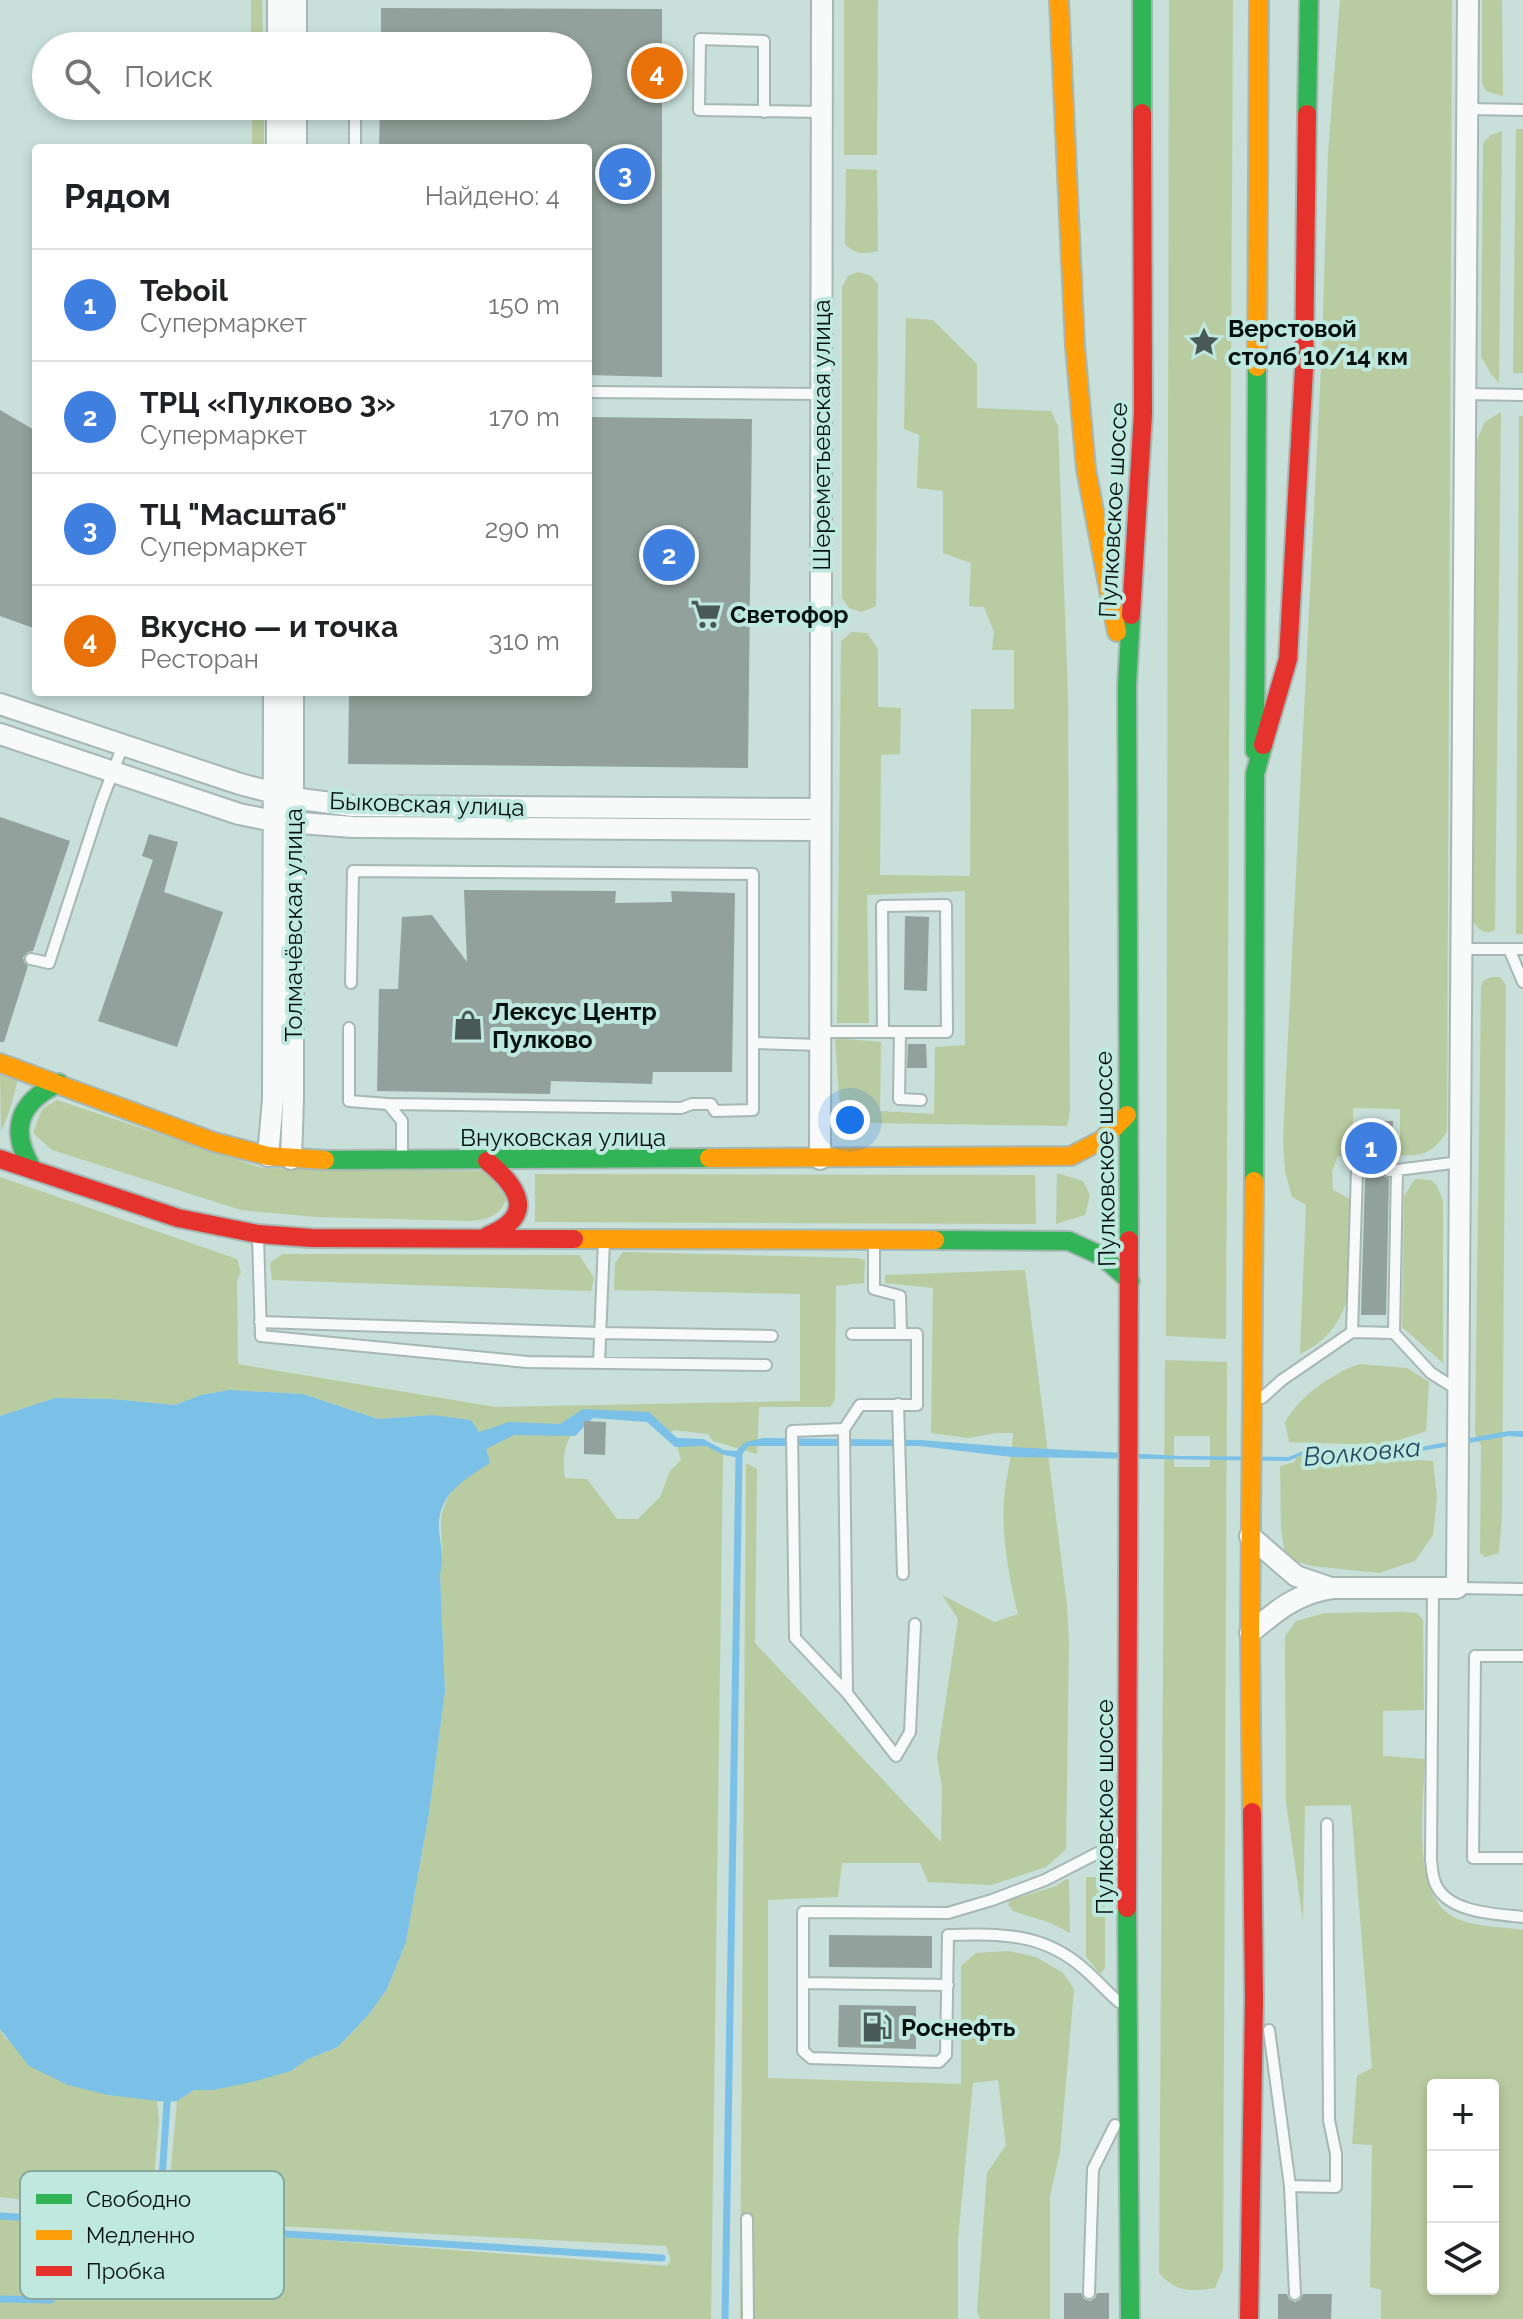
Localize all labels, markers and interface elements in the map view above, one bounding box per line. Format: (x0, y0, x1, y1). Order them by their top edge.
search box (32, 32, 592, 120)
pin: 4 (631, 43, 683, 103)
icon: search (60, 54, 104, 98)
text: Поиск (124, 59, 213, 94)
pin: 3 (599, 144, 651, 204)
text: Рядом (64, 176, 171, 216)
text: Найдено: 4 (425, 181, 560, 211)
text: Teboil (140, 273, 228, 308)
text: 1 (84, 290, 96, 320)
text: 150 m (488, 290, 560, 320)
street label: Шереметьевская улица (807, 299, 836, 571)
text: Супермаркет (140, 308, 307, 338)
place label: Верстовой столб 10/14 км (1228, 314, 1408, 371)
place icon: Верстовой столб 10/14 км (1187, 325, 1221, 359)
text: ТРЦ «Пулково 3» (140, 385, 396, 420)
street label: Пулковское шоссе (1093, 401, 1133, 619)
text: 2 (83, 402, 97, 432)
text: 170 m (489, 402, 560, 432)
text: Супермаркет (140, 420, 307, 450)
text: ТЦ "Масштаб" (140, 497, 347, 532)
text: 3 (83, 514, 97, 544)
text: 290 m (485, 514, 560, 544)
pin: 2 (643, 525, 695, 585)
text: Супермаркет (140, 532, 307, 562)
supermarket icon: Светофор (689, 597, 723, 631)
place label: Светофор (730, 600, 849, 629)
text: Вкусно — и точка (140, 609, 398, 644)
text: 4 (83, 626, 97, 656)
text: 310 m (489, 626, 560, 656)
text: Ресторан (140, 644, 259, 674)
street label: Быковская улица (329, 786, 525, 822)
street label: Толмачёвская улица (279, 808, 308, 1042)
place label: Лексус Центр Пулково (492, 997, 657, 1054)
shop icon: Лексус Центр Пулково (451, 1008, 485, 1042)
street label: Пулковское шоссе (1089, 1051, 1121, 1267)
your location (830, 1100, 870, 1140)
pin: 1 (1345, 1118, 1397, 1178)
street label: Внуковская улица (460, 1123, 666, 1152)
water label: Волковка (1302, 1432, 1422, 1472)
street label: Пулковское шоссе (1090, 1699, 1119, 1915)
fuel station icon: Роснефть (860, 2010, 894, 2044)
place label: Роснефть (901, 2013, 1016, 2042)
map controls (1427, 2079, 1499, 2295)
button: + (1427, 2079, 1499, 2151)
button: − (1427, 2151, 1499, 2223)
legend (20, 2171, 284, 2299)
text: Свободно (86, 2186, 191, 2212)
text: Медленно (86, 2222, 195, 2248)
button: layers (1427, 2223, 1499, 2295)
text: Пробка (86, 2258, 165, 2284)

